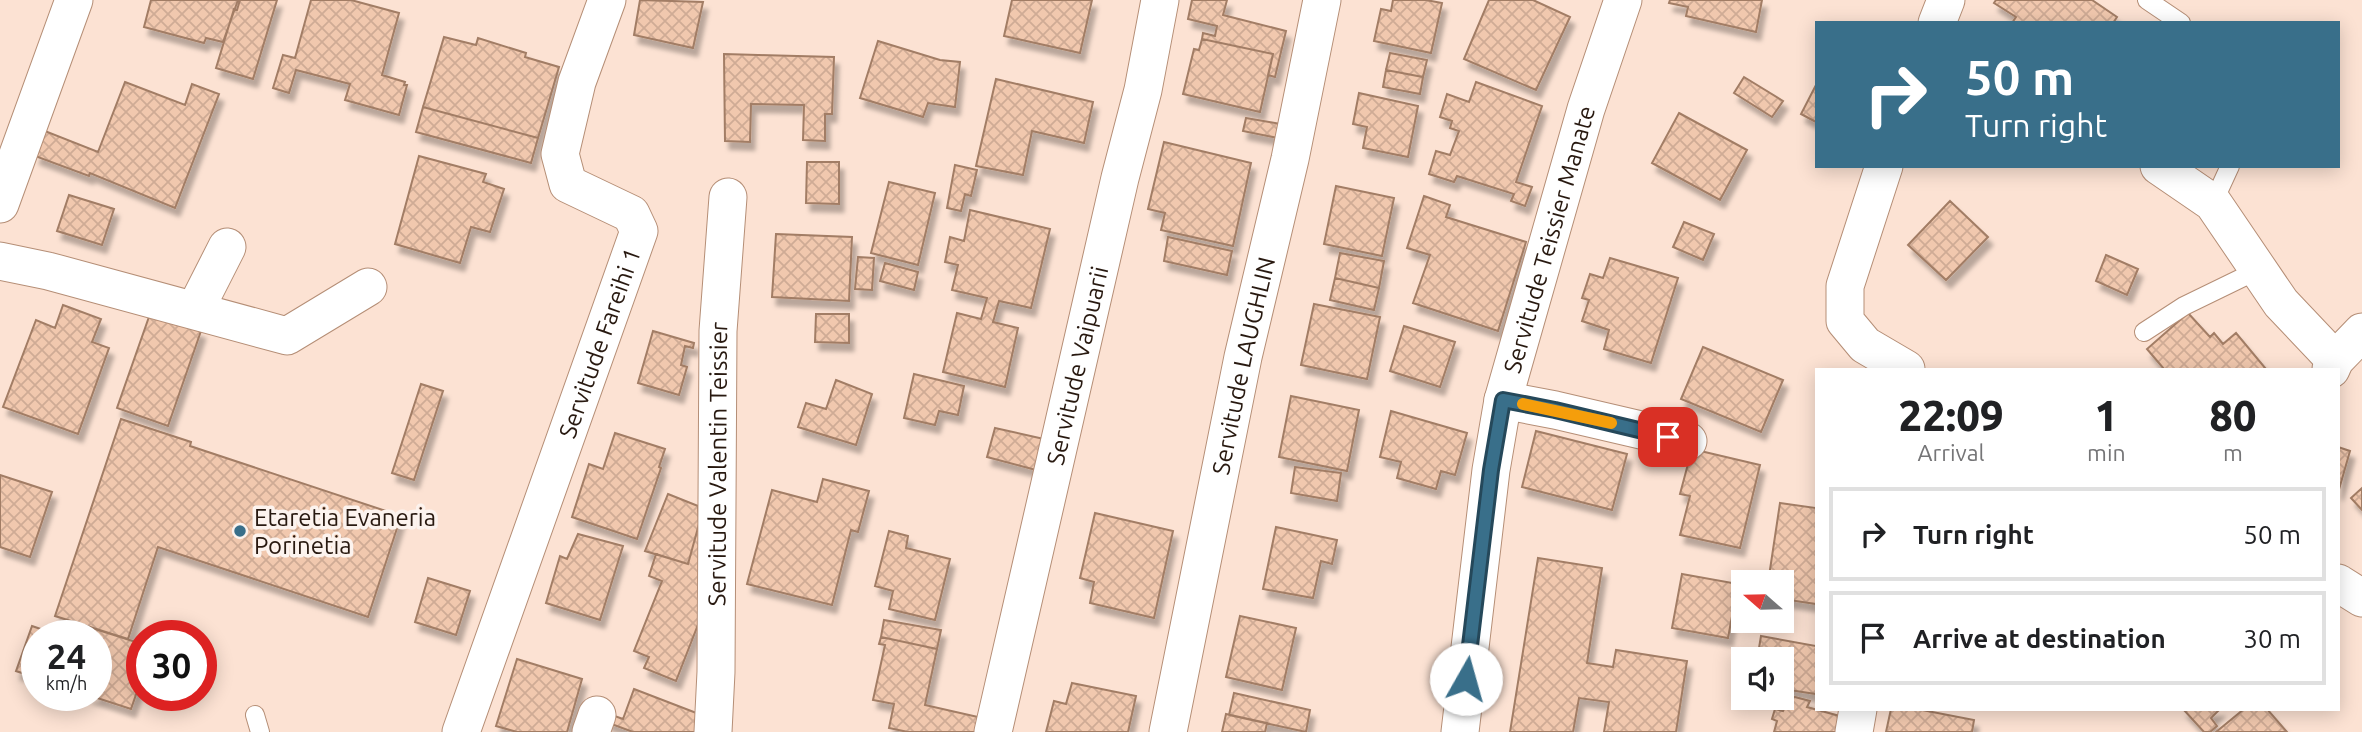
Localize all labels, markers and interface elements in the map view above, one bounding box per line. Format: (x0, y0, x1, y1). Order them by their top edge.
icon: right (1850, 49, 1941, 140)
text: 50 m (1965, 49, 2074, 104)
street label: Servitude Teissier Manate (1498, 103, 1600, 376)
text: Turn right (1965, 107, 2107, 143)
street label: Servitude Fareihi 1 (553, 244, 645, 441)
street label: Servitude LAUGHLIN (1206, 254, 1280, 477)
street label: Servitude Vaipuarii (1041, 264, 1113, 467)
street label: Servitude Valentin Teissier (703, 321, 732, 606)
text: 22:09 (1898, 392, 2004, 439)
text: 1 (2095, 392, 2118, 439)
text: 80 (2209, 392, 2257, 439)
pin (1638, 407, 1698, 467)
icon: arrive (1649, 418, 1687, 456)
text: Arrival (1918, 440, 1985, 465)
text: min (2087, 440, 2126, 465)
text: m (2223, 440, 2243, 465)
place label: Etaretia Evaneria Porinetia (254, 504, 436, 559)
icon: right (1854, 515, 1892, 553)
text: Turn right (1913, 520, 2034, 549)
text: 50 m (2243, 520, 2301, 549)
marker: Etaretia Evaneria Porinetia (232, 523, 248, 539)
north arrow (1731, 570, 1794, 634)
map controls (1731, 570, 1794, 710)
icon: arrive (1854, 619, 1892, 657)
speed limit sign: 30 (126, 620, 217, 711)
text: Arrive at destination (1913, 624, 2166, 653)
text: 30 m (2243, 624, 2301, 653)
text: 24 (47, 636, 86, 676)
position arrow (1429, 642, 1503, 716)
button: sound (1731, 647, 1794, 710)
text: km/h (46, 673, 87, 693)

